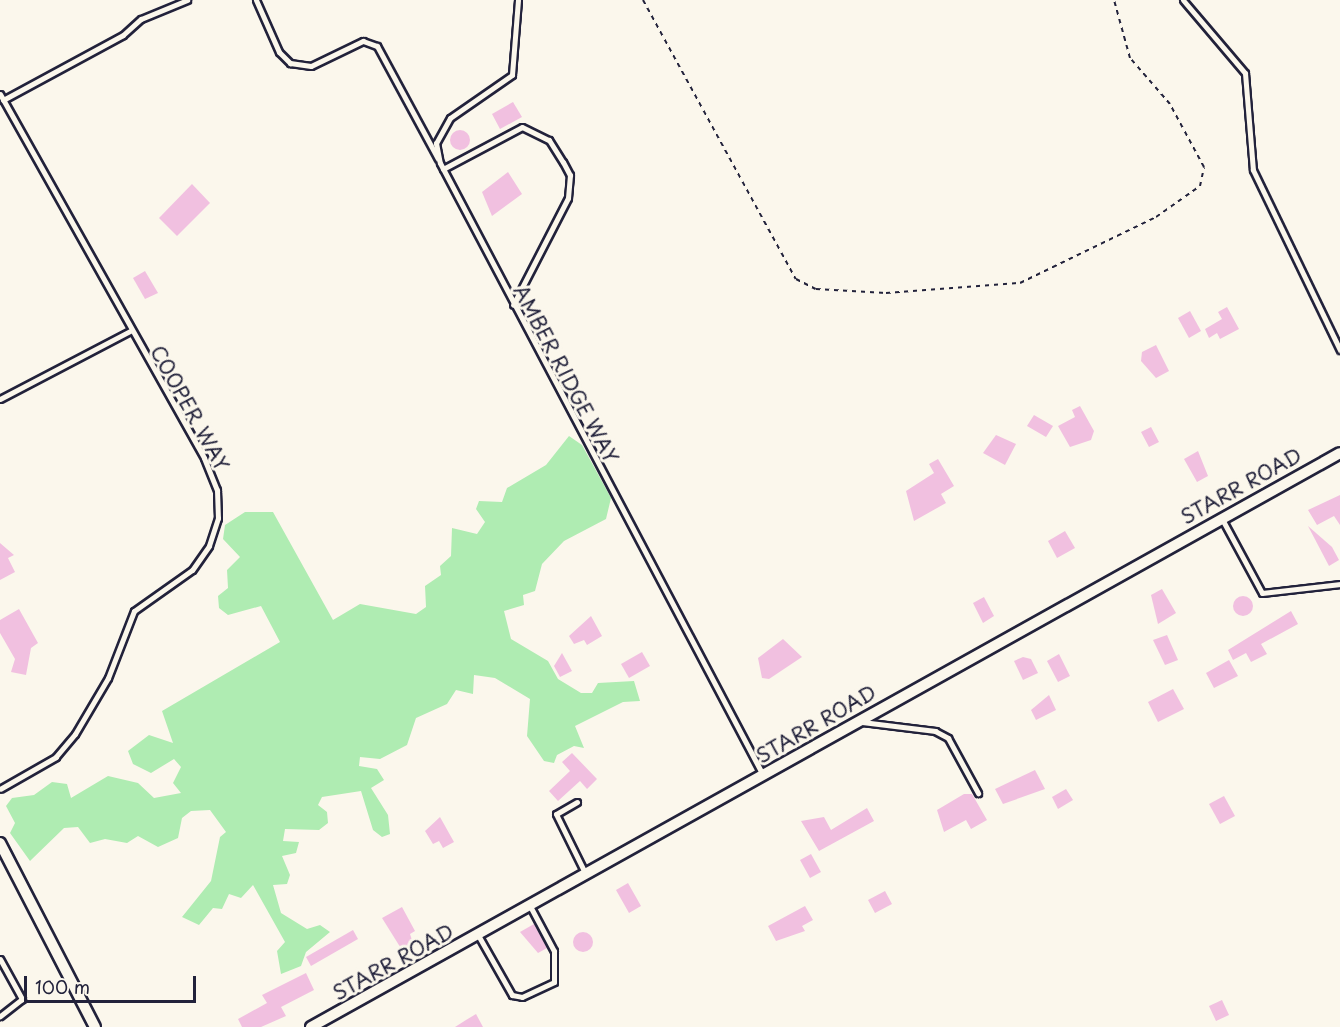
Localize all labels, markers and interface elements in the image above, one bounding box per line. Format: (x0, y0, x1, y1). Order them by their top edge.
street label: AMBER RIDGE WAY (509, 280, 623, 468)
street label: COOPER WAY (146, 341, 234, 475)
street label: STARR ROAD (1176, 443, 1306, 529)
street label: STARR ROAD (752, 680, 880, 768)
street label: STARR ROAD (328, 919, 458, 1005)
scale bar (27, 964, 200, 1002)
text: 100 m (35, 973, 90, 1000)

